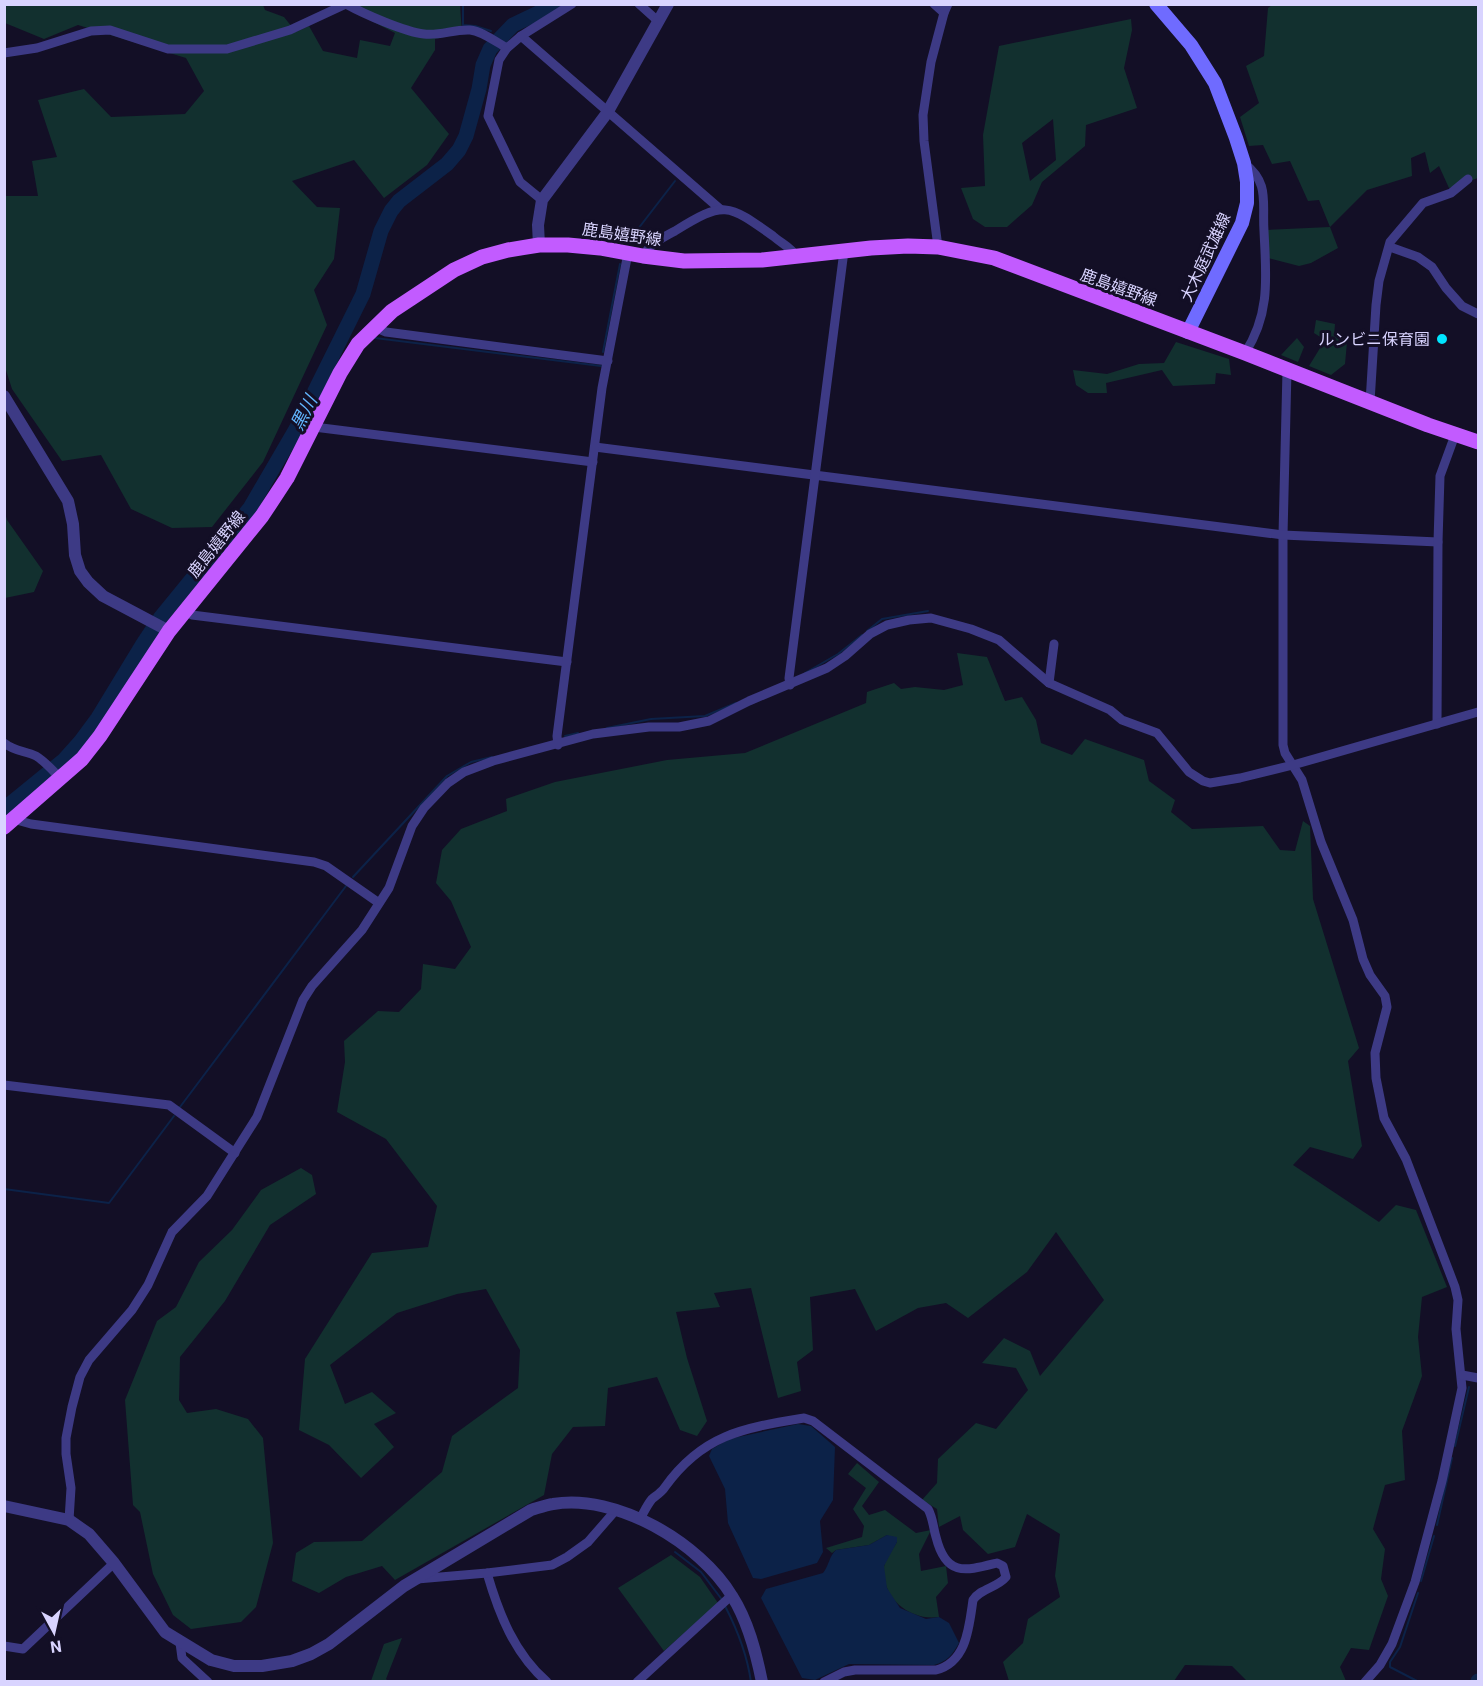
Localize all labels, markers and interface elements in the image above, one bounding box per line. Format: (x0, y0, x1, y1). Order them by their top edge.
street label: 大木庭武雄線 (1177, 210, 1234, 305)
street label: 鹿島嬉野線 (581, 220, 663, 249)
street label: 鹿島嬉野線 (1078, 265, 1160, 310)
place label: ルンビニ保育園 (1318, 330, 1430, 349)
marker: ルンビニ保育園 (1435, 332, 1449, 346)
water label: 黒川 (286, 390, 322, 434)
street label: 鹿島嬉野線 (184, 507, 249, 581)
north arrow (24, 1602, 84, 1662)
text: N (49, 1636, 63, 1657)

